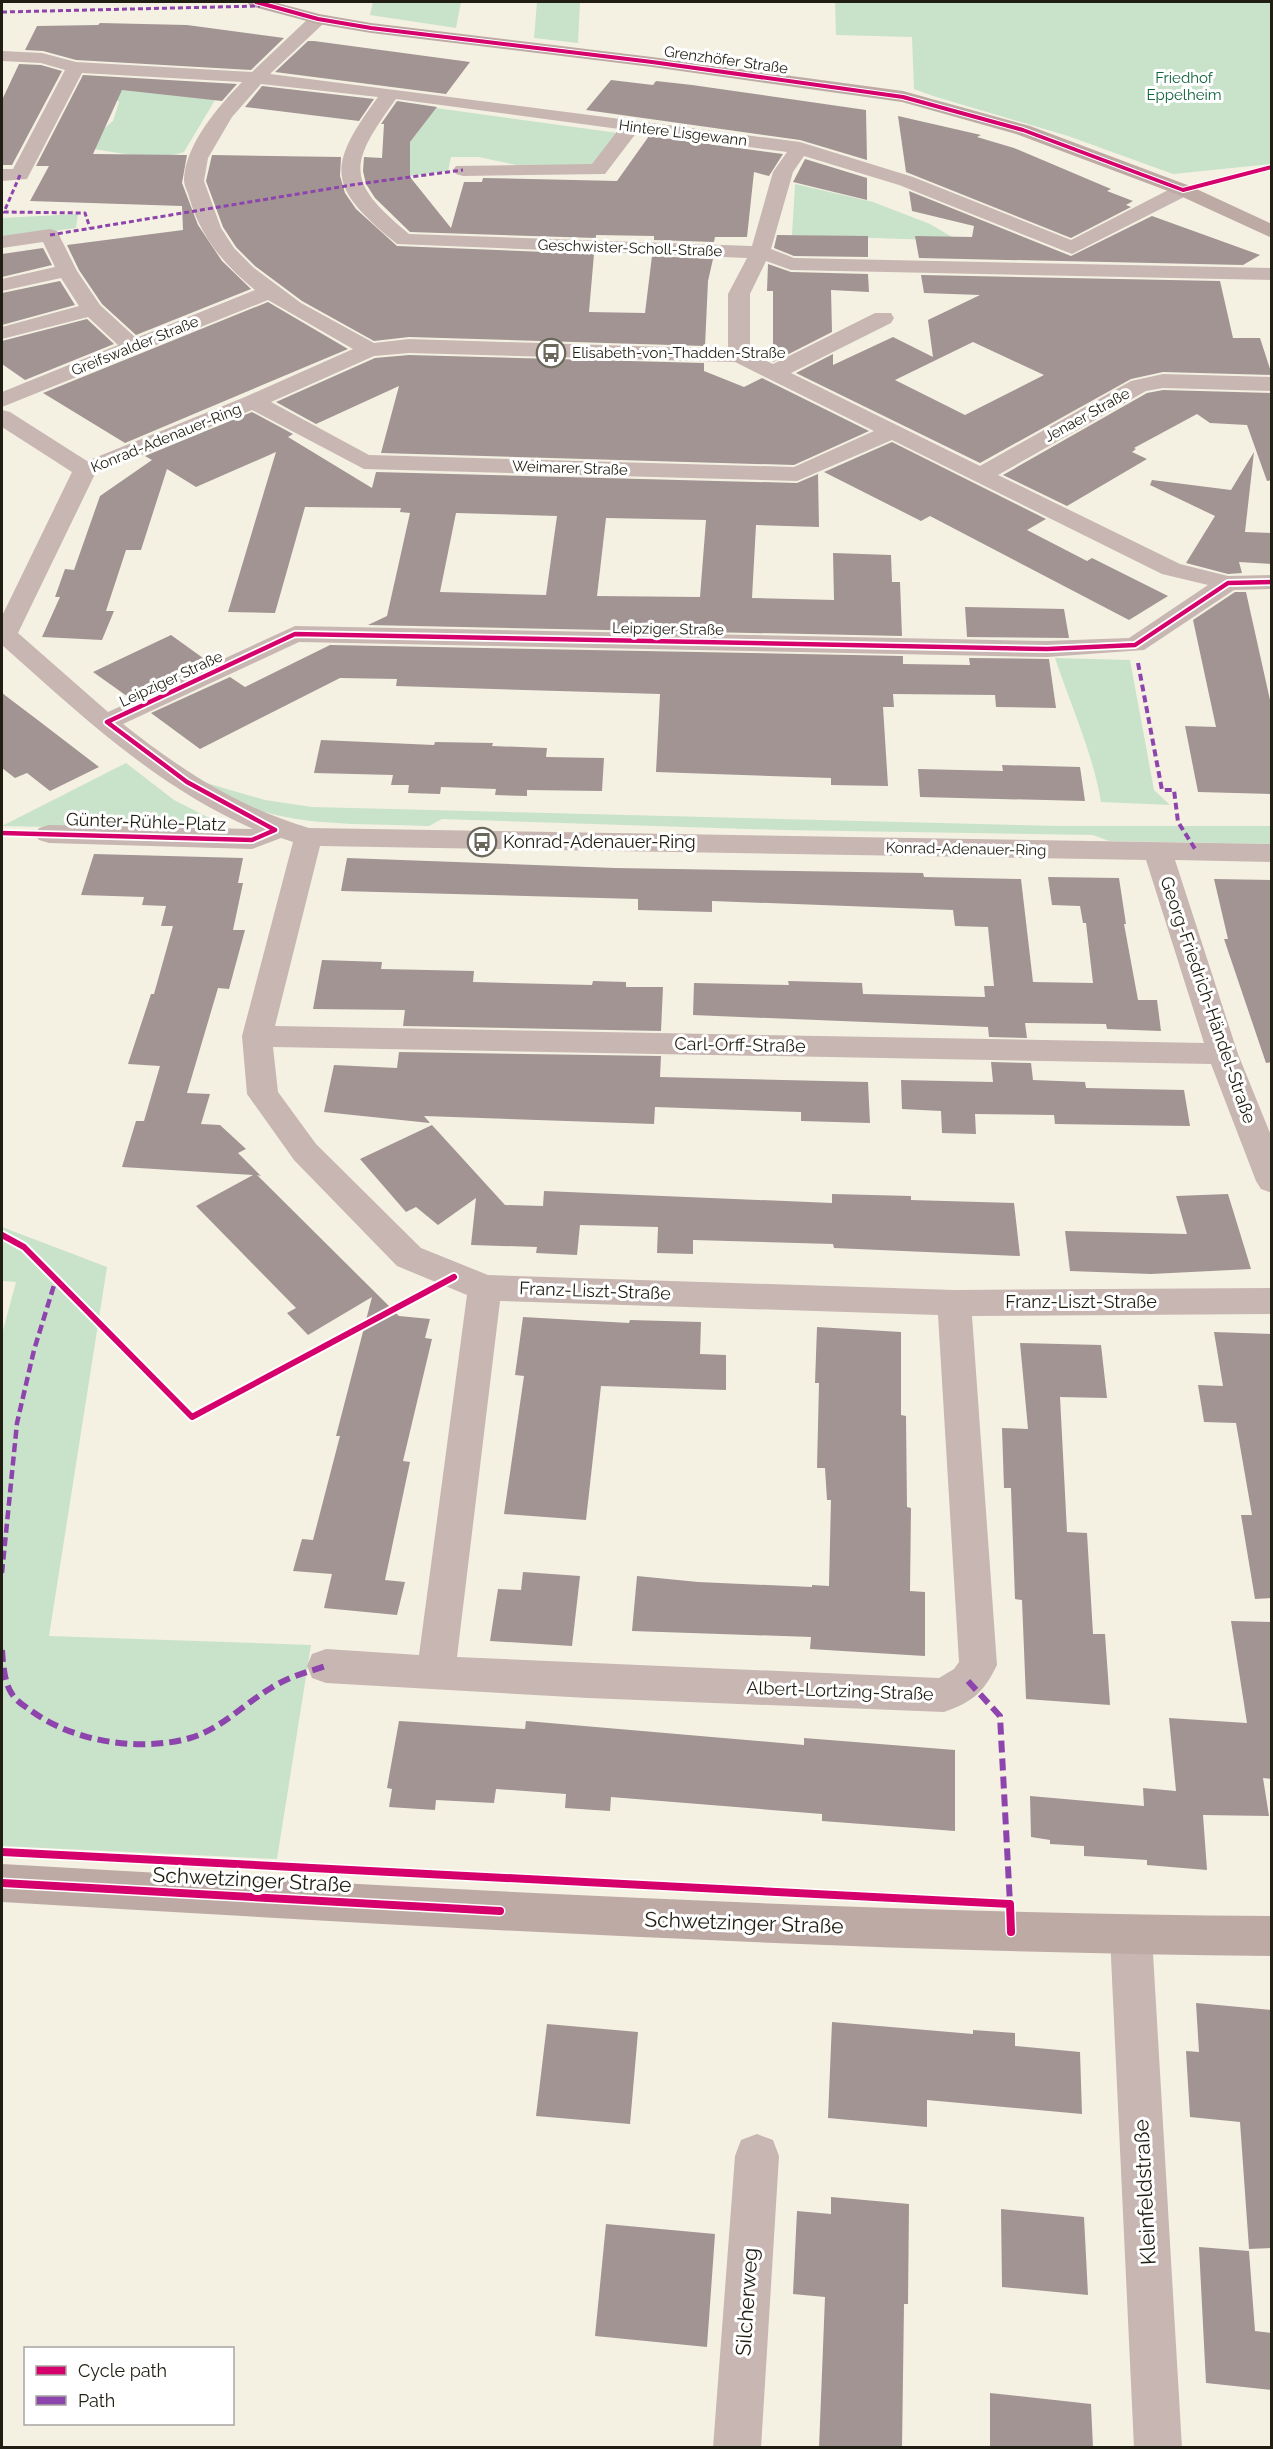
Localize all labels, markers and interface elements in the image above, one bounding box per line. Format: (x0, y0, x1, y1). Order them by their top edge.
street label: Grenzhöfer Straße (663, 42, 789, 78)
park label: Friedhof Eppelheim (1146, 69, 1222, 104)
street label: Hintere Lisgewann (618, 116, 748, 150)
street label: Geschwister-Scholl-Straße (537, 236, 723, 260)
street label: Greifswalder Straße (69, 312, 201, 380)
bus stop icon: Elisabeth-von-Thadden-Straße (535, 337, 567, 369)
place label: Elisabeth-von-Thadden-Straße (572, 344, 786, 362)
street label: Jenaer Straße (1041, 384, 1133, 446)
street label: Konrad-Adenauer-Ring (88, 400, 244, 476)
street label: Weimarer Straße (512, 457, 628, 479)
street label: Leipziger Straße (612, 619, 724, 639)
street label: Leipziger Straße (117, 647, 226, 711)
street label: Günter-Rühle-Platz (66, 808, 227, 835)
bus stop icon: Konrad-Adenauer-Ring (466, 826, 498, 858)
place label: Konrad-Adenauer-Ring (503, 831, 696, 852)
street label: Konrad-Adenauer-Ring (886, 839, 1046, 859)
street label: Georg-Friedrich-Händel-Straße (1156, 874, 1261, 1127)
street label: Carl-Orff-Straße (674, 1033, 806, 1056)
street label: Franz-Liszt-Straße (519, 1277, 672, 1304)
street label: Franz-Liszt-Straße (1005, 1291, 1157, 1312)
street label: Albert-Lortzing-Straße (746, 1677, 934, 1704)
street label: Schwetzinger Straße (152, 1862, 352, 1897)
street label: Schwetzinger Straße (644, 1907, 844, 1938)
street label: Kleinfeldstraße (1128, 2119, 1161, 2265)
street label: Silcherweg (730, 2247, 763, 2357)
legend (24, 2347, 234, 2425)
text: Cycle path (78, 2360, 167, 2381)
text: Path (78, 2390, 115, 2411)

